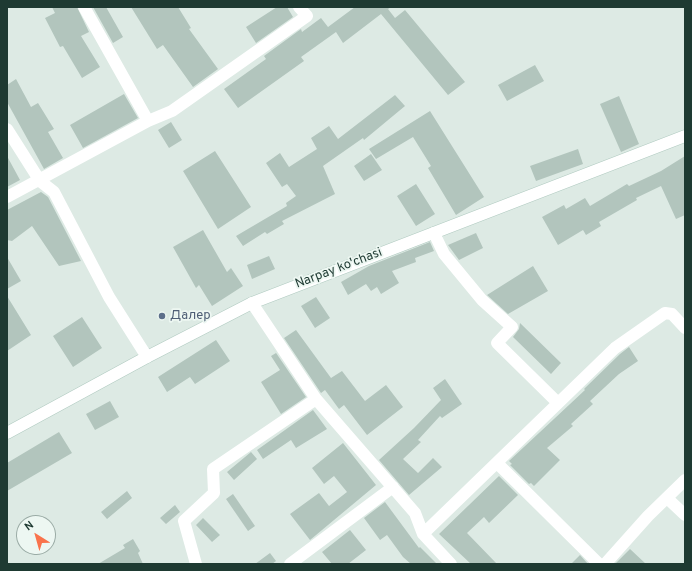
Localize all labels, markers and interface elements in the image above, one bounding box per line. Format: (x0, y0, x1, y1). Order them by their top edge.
street label: Narpay ko'chasi (293, 245, 385, 293)
place label: Далер (170, 308, 211, 324)
marker: Далер (157, 311, 167, 321)
north arrow (16, 515, 56, 555)
text: N (22, 518, 37, 534)

